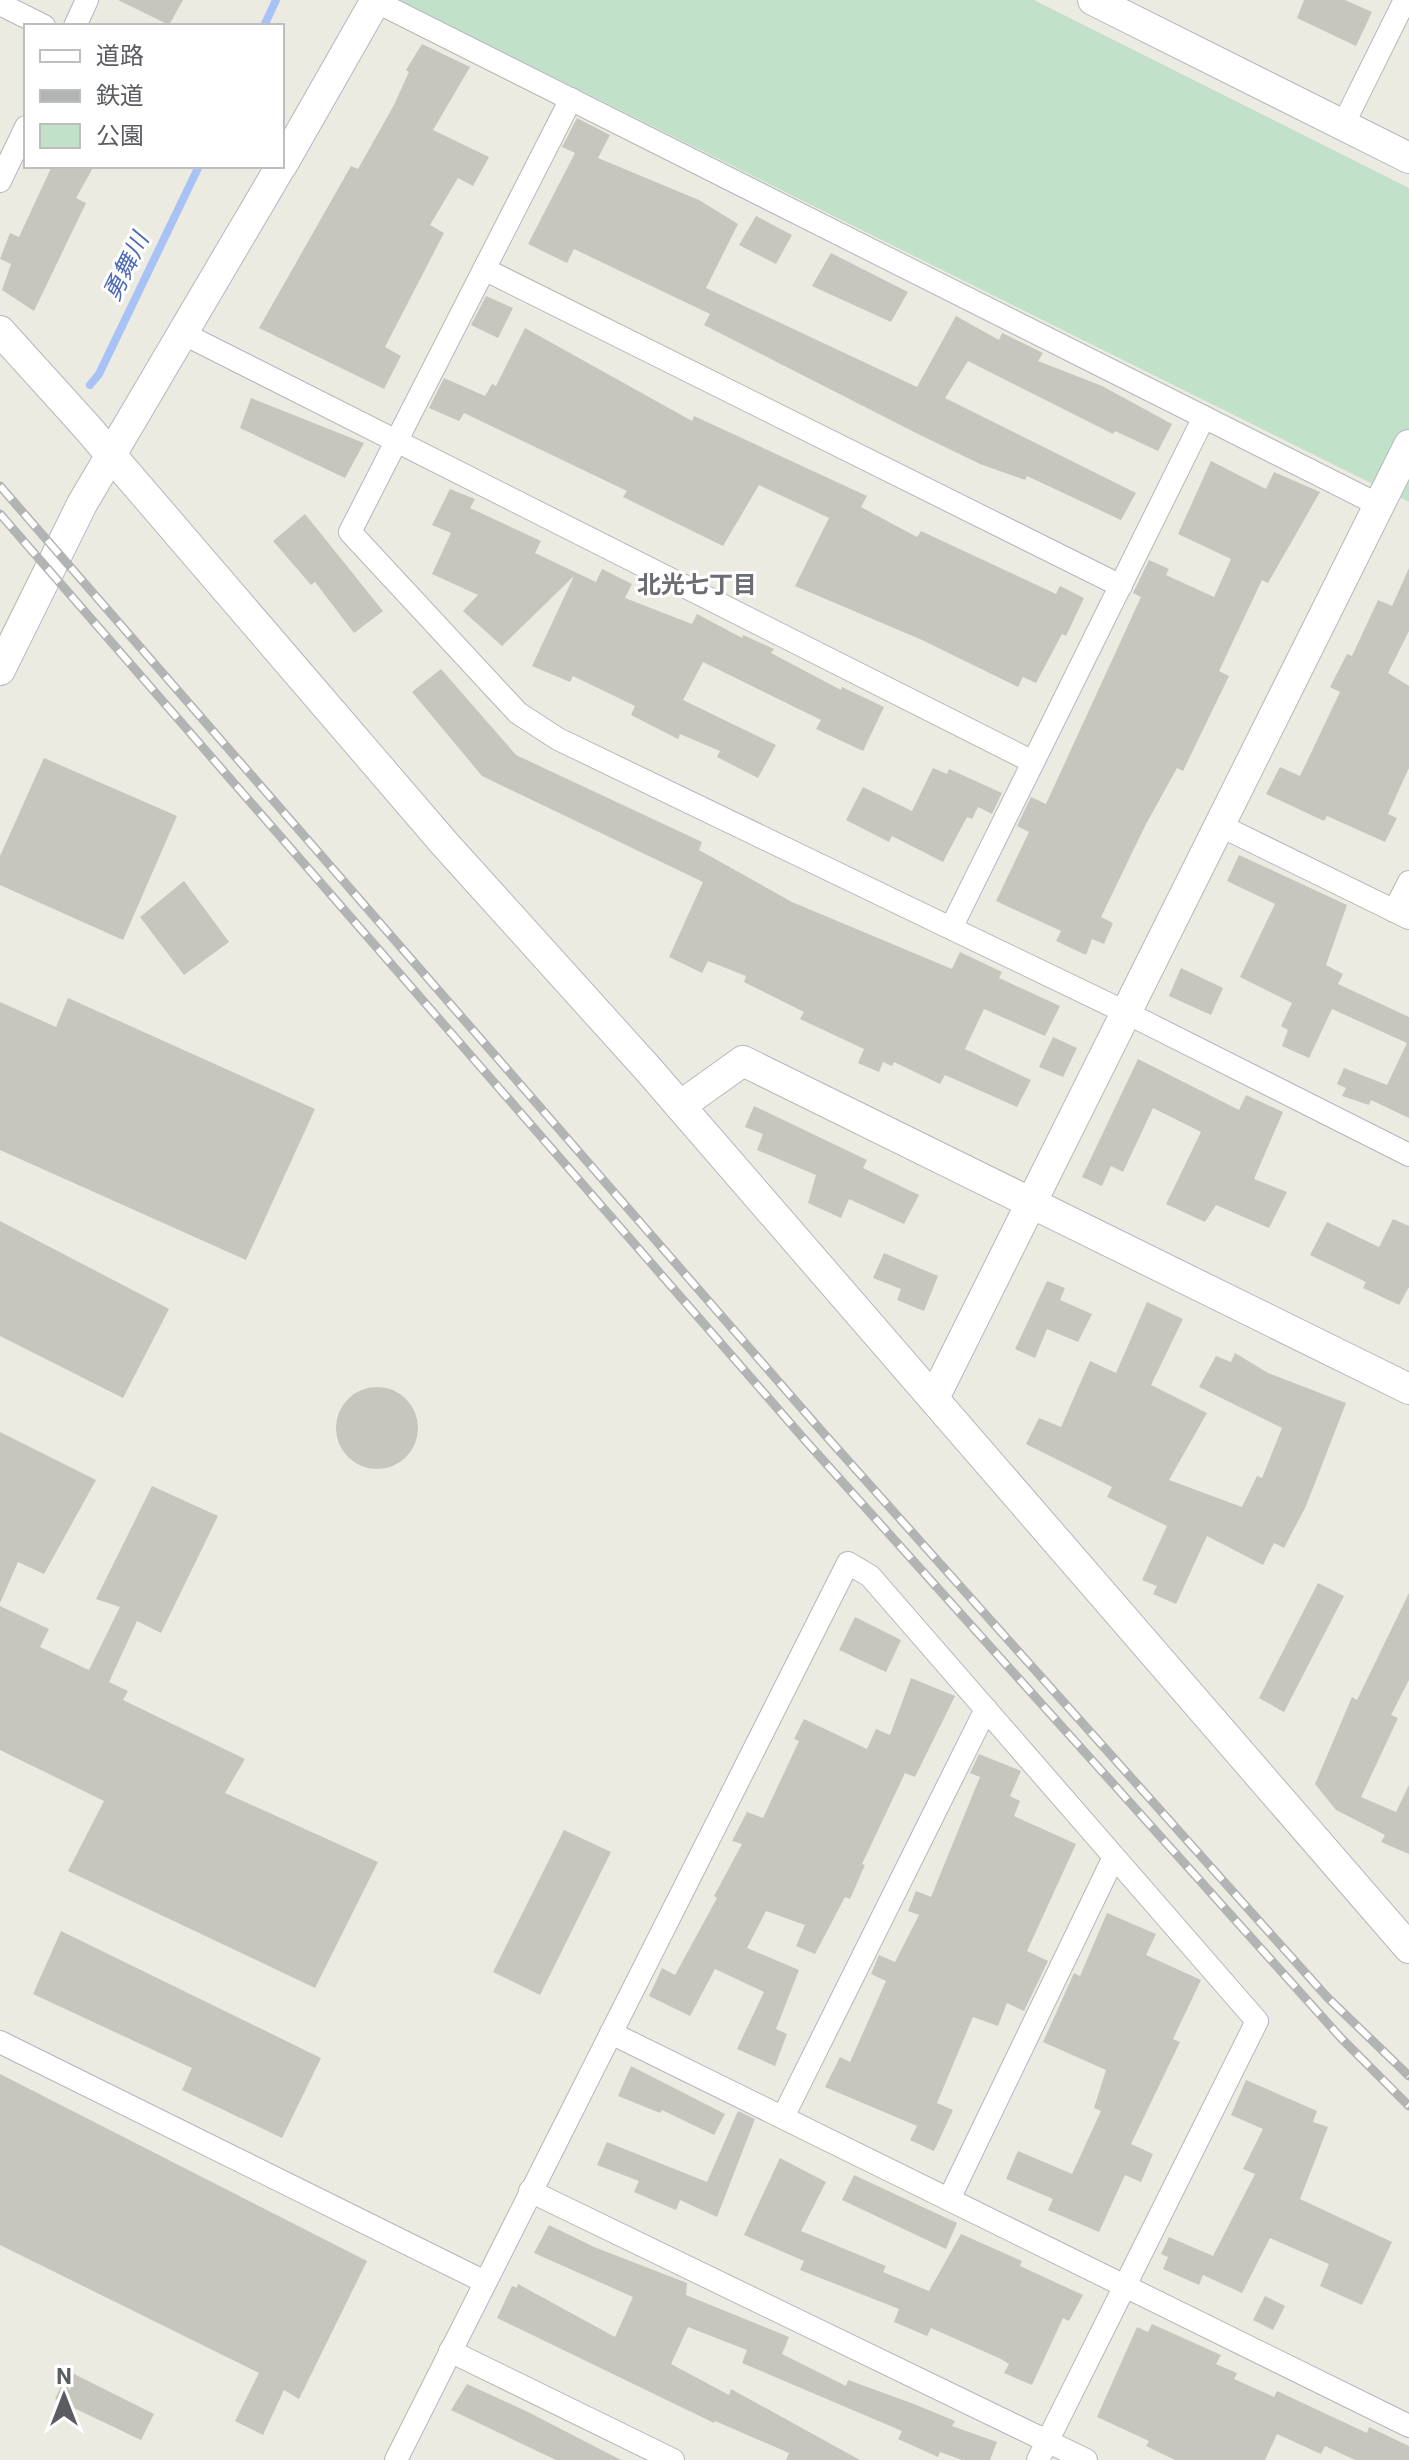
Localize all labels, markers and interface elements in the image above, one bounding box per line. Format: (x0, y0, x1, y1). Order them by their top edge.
legend (24, 24, 284, 168)
text: 道路 (96, 42, 144, 70)
text: 鉄道 (96, 82, 144, 110)
text: 公園 (96, 122, 144, 150)
water label: 勇舞川 (98, 226, 156, 305)
district label: 北光七丁目 (637, 571, 757, 599)
north arrow (24, 2356, 104, 2436)
text: N (56, 2364, 72, 2389)

